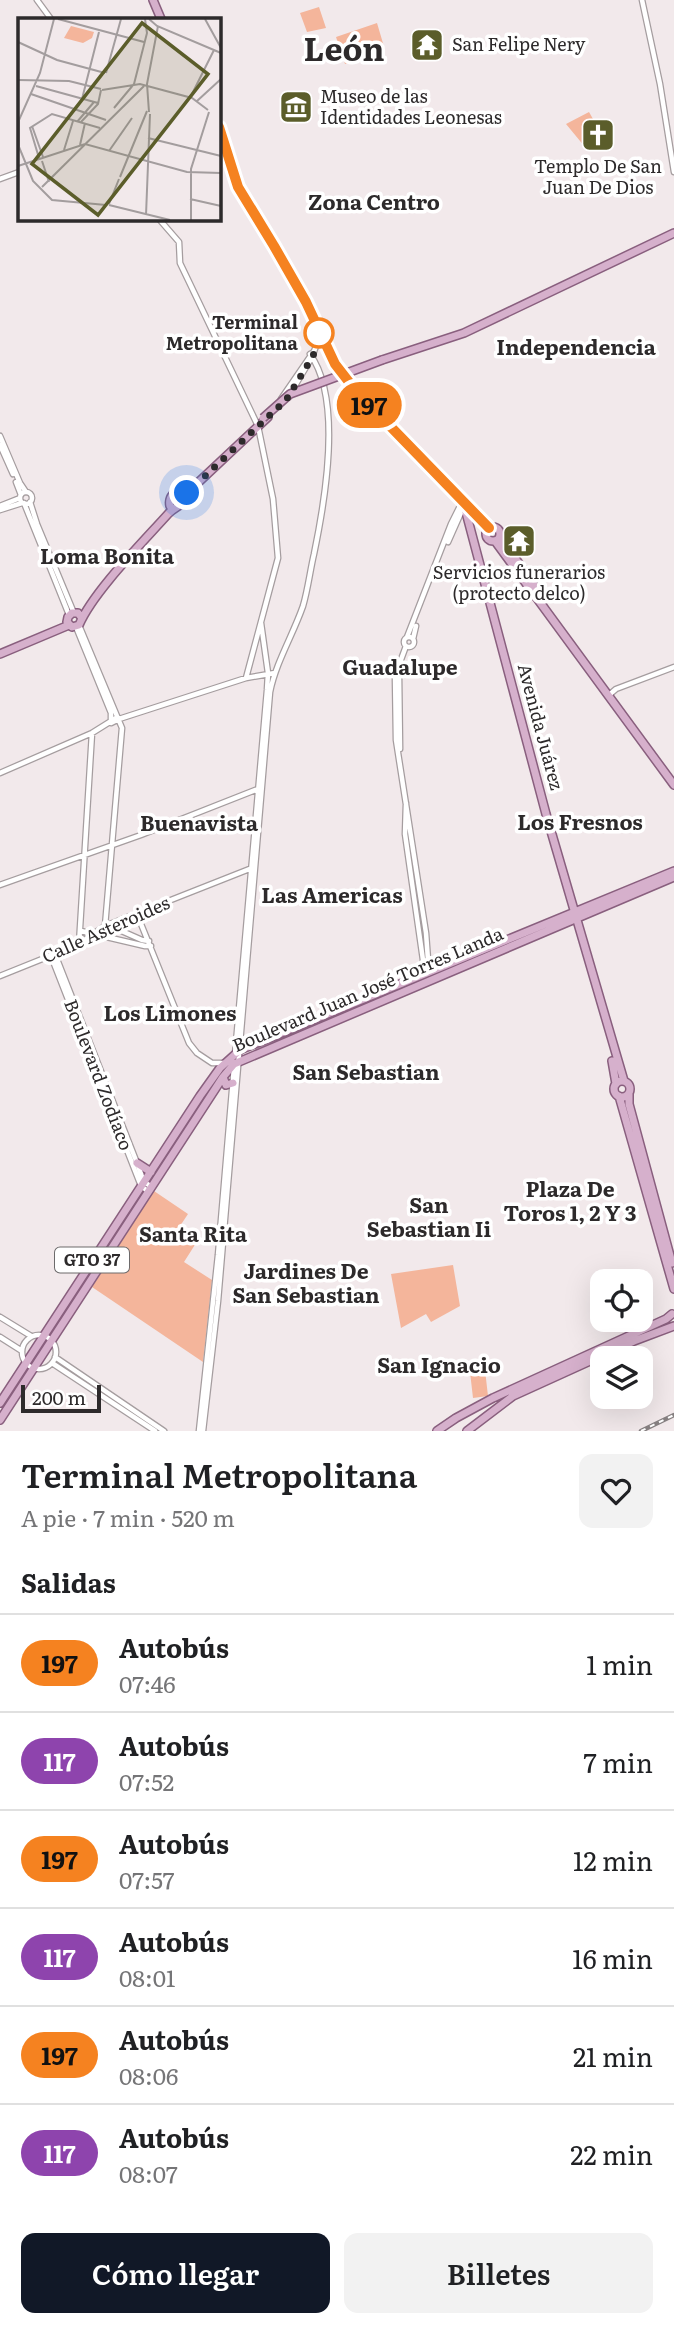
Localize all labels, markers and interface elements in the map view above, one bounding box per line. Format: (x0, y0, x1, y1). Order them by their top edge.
inset map (18, 18, 220, 220)
district label: León (304, 23, 384, 71)
temple icon: San Felipe Nery (408, 26, 446, 64)
place label: San Felipe Nery (452, 30, 586, 57)
place label: Museo de las Identidades Leonesas (320, 82, 502, 130)
museum icon: Museo de las Identidades Leonesas (277, 88, 315, 126)
church icon: Templo De San Juan De Dios (579, 116, 617, 154)
place label: Templo De San Juan De Dios (534, 152, 662, 200)
district label: Zona Centro (308, 185, 440, 216)
place label: Terminal Metropolitana (166, 308, 299, 356)
marker: Terminal Metropolitana (304, 318, 334, 348)
district label: Independencia (496, 330, 657, 361)
line badge: 197 (329, 382, 409, 428)
text: 197 (351, 387, 387, 422)
your location (169, 475, 204, 510)
temple icon: Servicios funerarios (protecto delco) (500, 522, 538, 560)
district label: Loma Bonita (40, 539, 175, 570)
place label: Servicios funerarios (protecto delco) (433, 558, 605, 606)
district label: Guadalupe (342, 650, 458, 681)
street label: Avenida Juárez (512, 660, 571, 793)
district label: Los Fresnos (517, 805, 643, 836)
district label: Buenavista (140, 806, 259, 837)
district label: Las Americas (261, 878, 403, 909)
street label: Calle Asteroides (37, 888, 174, 969)
street label: Boulevard Juan José Torres Landa (228, 919, 507, 1058)
street label: Boulevard Zodíaco (58, 995, 141, 1154)
district label: Los Limones (104, 996, 236, 1027)
district label: San Sebastian (292, 1055, 440, 1086)
district label: Plaza De Toros 1, 2 Y 3 (504, 1172, 636, 1227)
district label: San Sebastian Ii (367, 1188, 491, 1243)
district label: Santa Rita (139, 1217, 248, 1248)
road number: GTO 37 (55, 1248, 129, 1272)
district label: Jardines De San Sebastian (232, 1254, 380, 1309)
map controls (590, 1269, 653, 1409)
button: locate (590, 1269, 653, 1332)
button: layers (590, 1346, 653, 1409)
district label: San Ignacio (377, 1348, 501, 1379)
scale bar (21, 1382, 102, 1414)
text: 200 m (32, 1383, 86, 1411)
text: Terminal Metropolitana (21, 1449, 417, 1498)
button: heart (579, 1454, 653, 1528)
text: A pie · 7 min · 520 m (21, 1500, 235, 1534)
text: Salidas (21, 1562, 116, 1601)
text: Autobús (119, 1627, 229, 1666)
text: 1 min (586, 1644, 653, 1683)
text: 197 (41, 1645, 78, 1680)
text: 07:46 (119, 1666, 176, 1700)
text: Autobús (119, 1725, 229, 1764)
text: 7 min (584, 1742, 653, 1781)
text: 117 (43, 1743, 76, 1778)
text: 07:52 (119, 1764, 174, 1798)
text: Autobús (119, 1823, 229, 1862)
text: 12 min (573, 1840, 653, 1879)
text: 197 (41, 1841, 78, 1876)
text: 07:57 (119, 1862, 174, 1896)
text: Autobús (119, 1921, 229, 1960)
text: 16 min (572, 1938, 653, 1977)
text: 117 (43, 1939, 76, 1974)
text: 08:01 (119, 1960, 175, 1994)
text: Autobús (119, 2019, 229, 2058)
text: 21 min (573, 2036, 653, 2075)
text: 197 (41, 2037, 78, 2072)
text: 08:06 (119, 2058, 178, 2092)
text: Autobús (119, 2117, 229, 2156)
text: 22 min (570, 2134, 653, 2173)
text: 117 (43, 2135, 76, 2170)
text: 08:07 (119, 2156, 178, 2190)
button: Cómo llegar (21, 2233, 330, 2313)
button: Billetes (344, 2233, 653, 2313)

